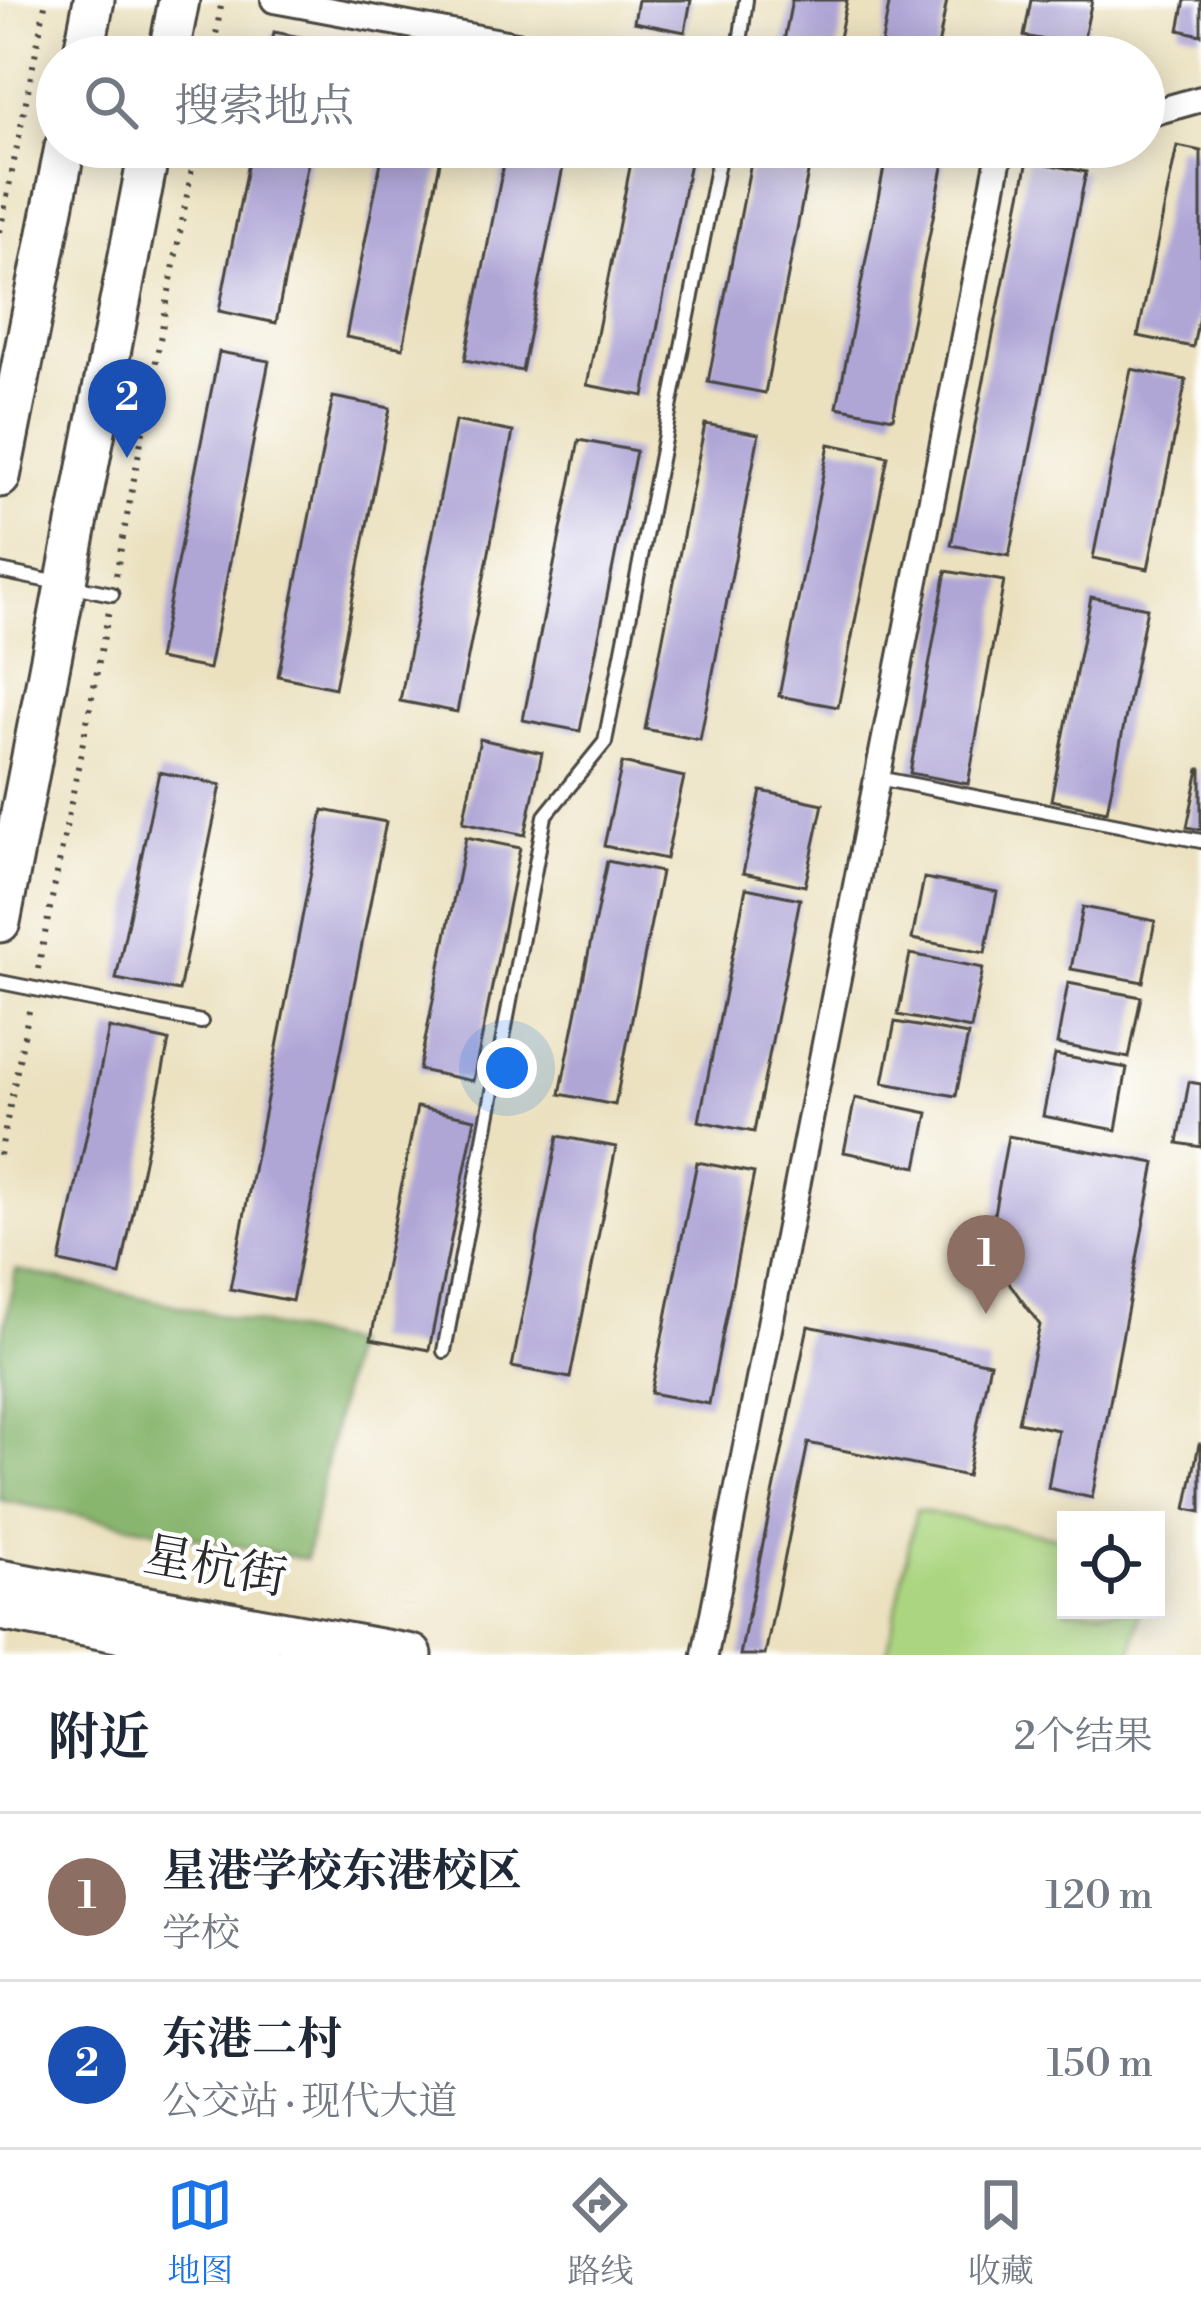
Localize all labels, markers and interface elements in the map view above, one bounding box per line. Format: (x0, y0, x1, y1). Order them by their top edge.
search box (36, 36, 1165, 168)
icon: search (78, 69, 144, 135)
text: 搜索地点 (174, 79, 354, 136)
pin: 2 (88, 359, 166, 458)
your location (477, 1038, 537, 1098)
pin: 1 (947, 1215, 1025, 1314)
map controls (1057, 1511, 1165, 1619)
button: locate (1057, 1511, 1165, 1619)
street label: 星杭街 (139, 1526, 291, 1610)
text: 附近 (48, 1707, 150, 1771)
text: 2个结果 (1014, 1713, 1153, 1762)
text: 星港学校东港校区 (162, 1844, 522, 1901)
text: 1 (78, 1872, 96, 1921)
text: 120 m (1045, 1872, 1153, 1921)
text: 学校 (162, 1910, 240, 1959)
text: 东港二村 (162, 2012, 342, 2069)
text: 2 (75, 2040, 99, 2089)
text: 150 m (1047, 2040, 1153, 2089)
text: 公交站 · 现代大道 (162, 2078, 458, 2127)
tab: 地图 (167, 2172, 233, 2293)
tab: 路线 (567, 2172, 633, 2293)
tab: 收藏 (968, 2172, 1034, 2293)

